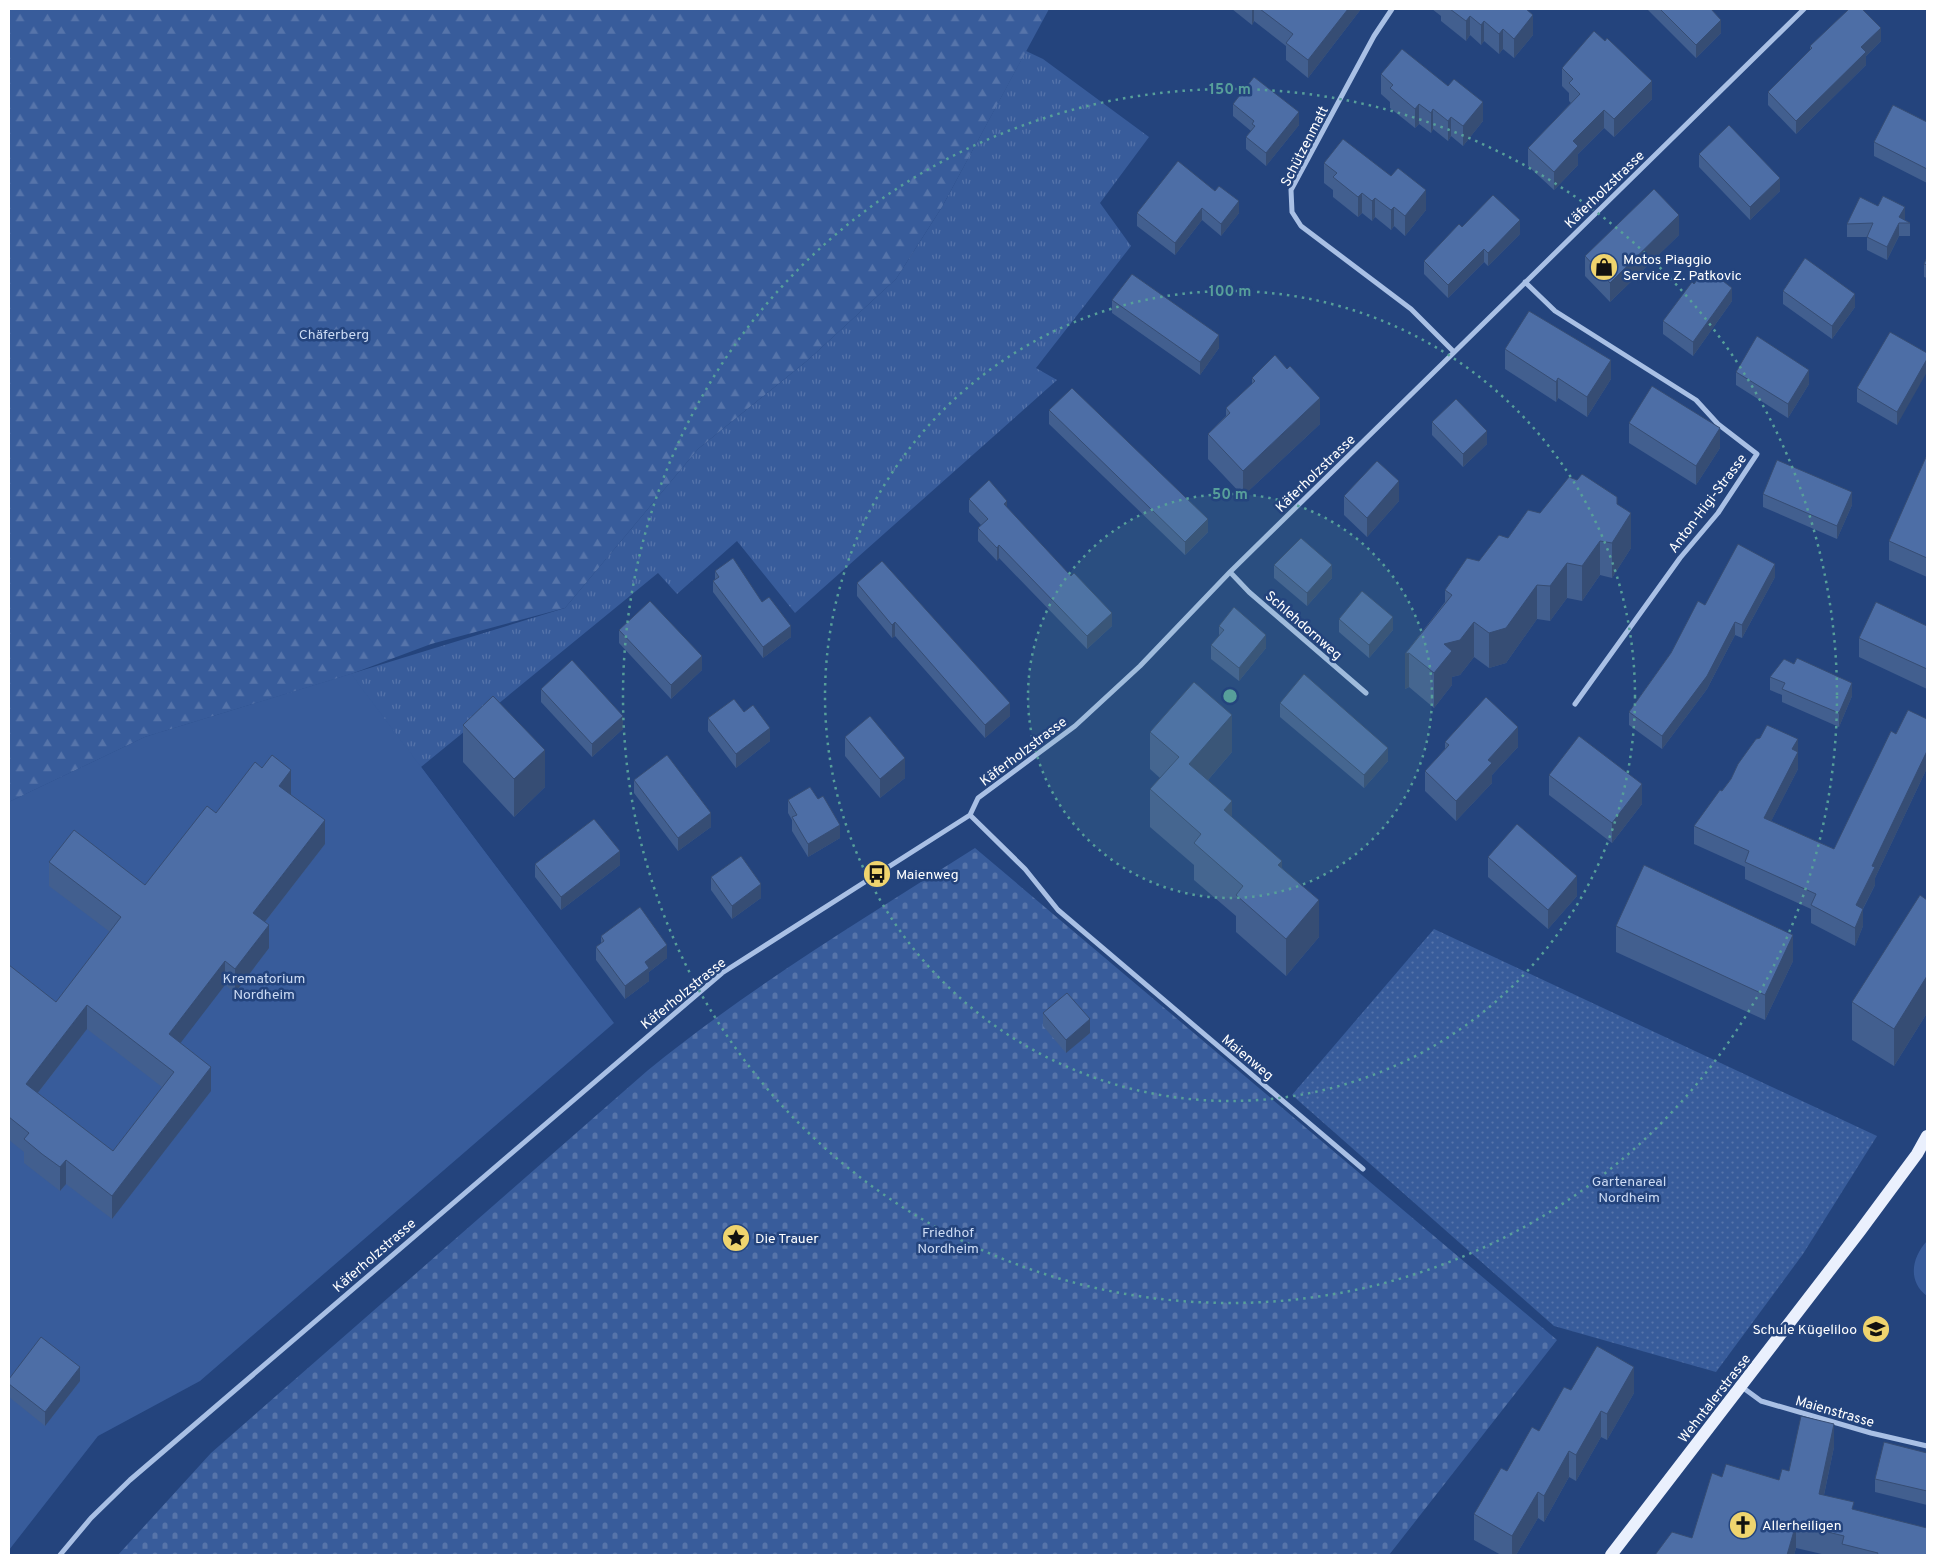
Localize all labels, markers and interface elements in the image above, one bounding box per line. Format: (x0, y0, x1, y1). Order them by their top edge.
text: 150 m (1209, 81, 1251, 100)
street label: Schützenmatt (1278, 104, 1333, 190)
street label: Käferholzstrasse (1562, 148, 1649, 232)
shop icon: Motos Piaggio Service Z. Patkovic (1589, 252, 1619, 282)
place label: Motos Piaggio Service Z. Patkovic (1623, 252, 1742, 285)
text: 100 m (1209, 283, 1251, 302)
park label: Chäferberg (299, 327, 369, 344)
street label: Käferholzstrasse (1273, 432, 1360, 516)
street label: Anton-Higi-Strasse (1665, 451, 1751, 557)
text: 50 m (1212, 486, 1248, 505)
street label: Schlehdornweg (1261, 588, 1345, 664)
centre of rings (1221, 687, 1239, 705)
street label: Käferholzstrasse (977, 714, 1071, 790)
bus stop icon: Maienweg (862, 859, 892, 889)
place label: Maienweg (896, 867, 959, 884)
street label: Käferholzstrasse (638, 955, 730, 1034)
park label: Krematorium Nordheim (223, 971, 305, 1004)
street label: Maienweg (1218, 1031, 1277, 1085)
park label: Gartenareal Nordheim (1592, 1174, 1666, 1207)
street label: Käferholzstrasse (330, 1215, 420, 1297)
place icon: Die Trauer (721, 1223, 751, 1253)
park label: Friedhof Nordheim (917, 1225, 979, 1258)
place label: Die Trauer (755, 1231, 819, 1248)
school or university icon: Schule Kügeliloo (1861, 1314, 1891, 1344)
place label: Schule Kügeliloo (1752, 1322, 1857, 1339)
street label: Wehntalerstrasse (1675, 1351, 1755, 1447)
street label: Maienstrasse (1793, 1393, 1876, 1432)
church icon: Allerheiligen (1728, 1510, 1758, 1540)
place label: Allerheiligen (1762, 1518, 1842, 1535)

